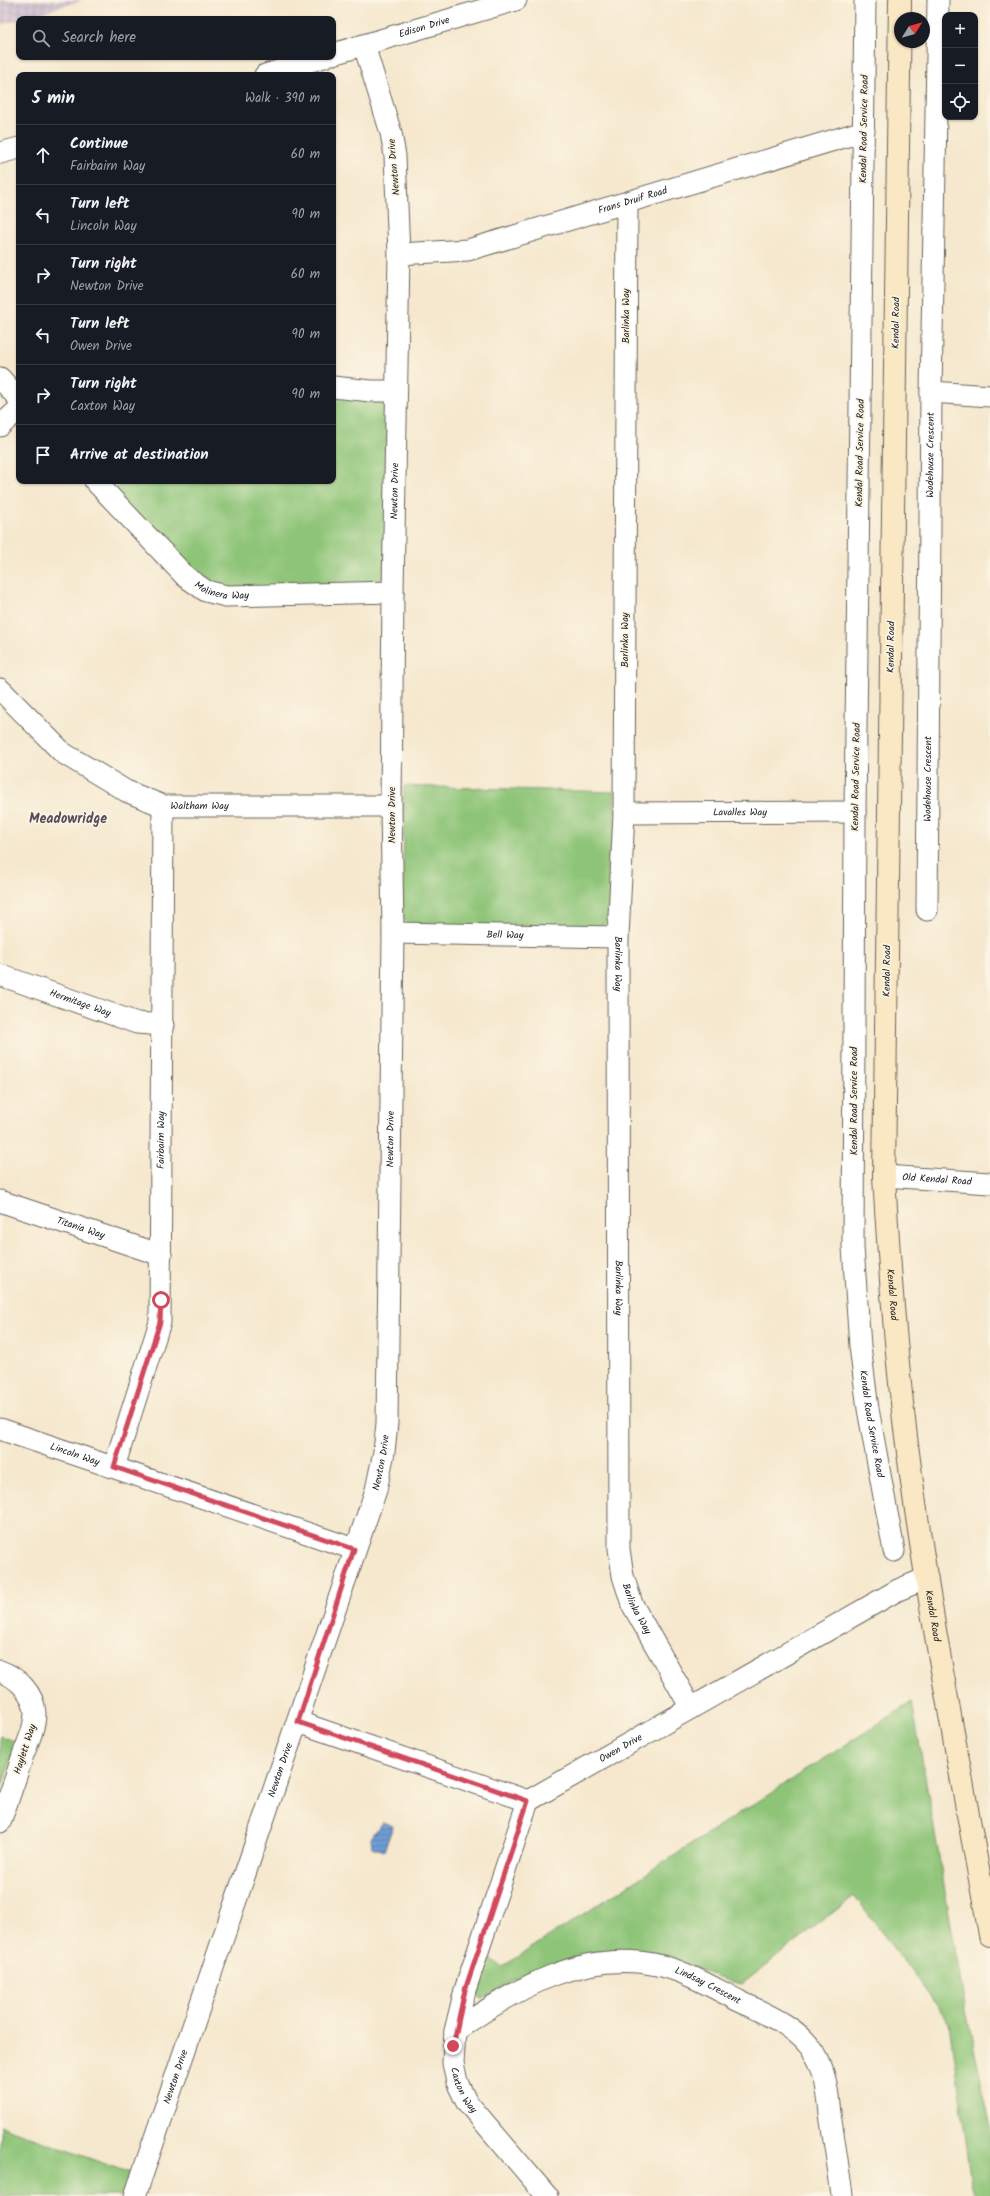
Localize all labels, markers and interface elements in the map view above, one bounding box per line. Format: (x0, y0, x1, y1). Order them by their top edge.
street label: Edison Drive (397, 12, 452, 42)
north arrow (894, 12, 930, 48)
map controls (942, 12, 978, 120)
button: + (942, 12, 978, 48)
search box (16, 16, 336, 60)
text: Search here (62, 26, 136, 50)
icon: search (30, 27, 52, 49)
button: − (942, 48, 978, 84)
street label: Kendal Road Service Road (855, 74, 873, 183)
button: locate (942, 84, 978, 120)
text: 5 min (32, 85, 75, 112)
text: Walk · 390 m (245, 88, 320, 109)
text: Continue (70, 132, 128, 156)
street label: Newton Drive (384, 138, 404, 196)
icon: ahead (32, 144, 54, 166)
text: 60 m (291, 144, 320, 165)
text: Fairbairn Way (70, 156, 145, 177)
street label: Frans Druif Road (596, 182, 670, 219)
text: Turn left (70, 192, 130, 216)
icon: left (32, 204, 54, 226)
text: 90 m (292, 204, 320, 225)
text: Lincoln Way (70, 216, 136, 237)
text: Turn right (70, 252, 137, 276)
icon: right (32, 264, 54, 286)
text: 60 m (291, 264, 320, 285)
text: Newton Drive (70, 276, 144, 297)
street label: Barlinka Way (618, 288, 634, 344)
street label: Kendal Road (888, 296, 904, 349)
text: Turn left (70, 312, 130, 336)
icon: left (32, 324, 54, 346)
text: 90 m (292, 324, 320, 345)
text: Owen Drive (70, 336, 132, 357)
text: Turn right (70, 372, 137, 396)
icon: right (32, 384, 54, 406)
text: 90 m (292, 384, 320, 405)
text: Caxton Way (70, 396, 135, 417)
street label: Kendal Road Service Road (851, 398, 869, 507)
street label: Wodehouse Crescent (922, 412, 939, 498)
text: Arrive at destination (70, 443, 209, 467)
icon: arrive (32, 444, 54, 466)
street label: Newton Drive (386, 462, 403, 520)
street label: Molinera Way (191, 577, 249, 604)
street label: Barlinka Way (617, 612, 633, 668)
street label: Kendal Road (883, 620, 899, 673)
street label: Kendal Road Service Road (847, 722, 865, 831)
street label: Wodehouse Crescent (920, 736, 936, 822)
street label: Newton Drive (384, 786, 400, 843)
street label: Waltham Way (171, 798, 229, 814)
street label: Lavalles Way (713, 804, 767, 821)
district label: Meadowridge (29, 808, 107, 830)
street label: Bell Way (486, 927, 524, 943)
street label: Barlinka Way (610, 936, 626, 992)
street label: Kendal Road (879, 944, 895, 997)
street label: Hermitage Way (47, 985, 113, 1021)
street label: Kendal Road Service Road (846, 1046, 862, 1155)
street label: Newton Drive (382, 1110, 399, 1167)
street label: Fairbairn Way (153, 1111, 169, 1169)
street label: Old Kendal Road (902, 1169, 973, 1190)
street label: Titania Way (54, 1212, 107, 1244)
street label: Barlinka Way (611, 1260, 627, 1316)
street label: Kendal Road (882, 1268, 902, 1322)
route start (152, 1291, 170, 1309)
street label: Kendal Road Service Road (855, 1369, 889, 1480)
street label: Newton Drive (368, 1433, 394, 1492)
street label: Lincoln Way (48, 1439, 102, 1470)
street label: Barlinka Way (618, 1581, 656, 1638)
street label: Kendal Road (920, 1589, 945, 1644)
street label: Haylett Way (9, 1722, 41, 1776)
street label: Owen Drive (596, 1729, 646, 1767)
street label: Newton Drive (264, 1740, 297, 1800)
street label: Lindsay Crescent (672, 1963, 744, 2009)
route end (444, 2037, 462, 2055)
street label: Newton Drive (159, 2047, 193, 2106)
street label: Caxton Way (446, 2066, 481, 2117)

